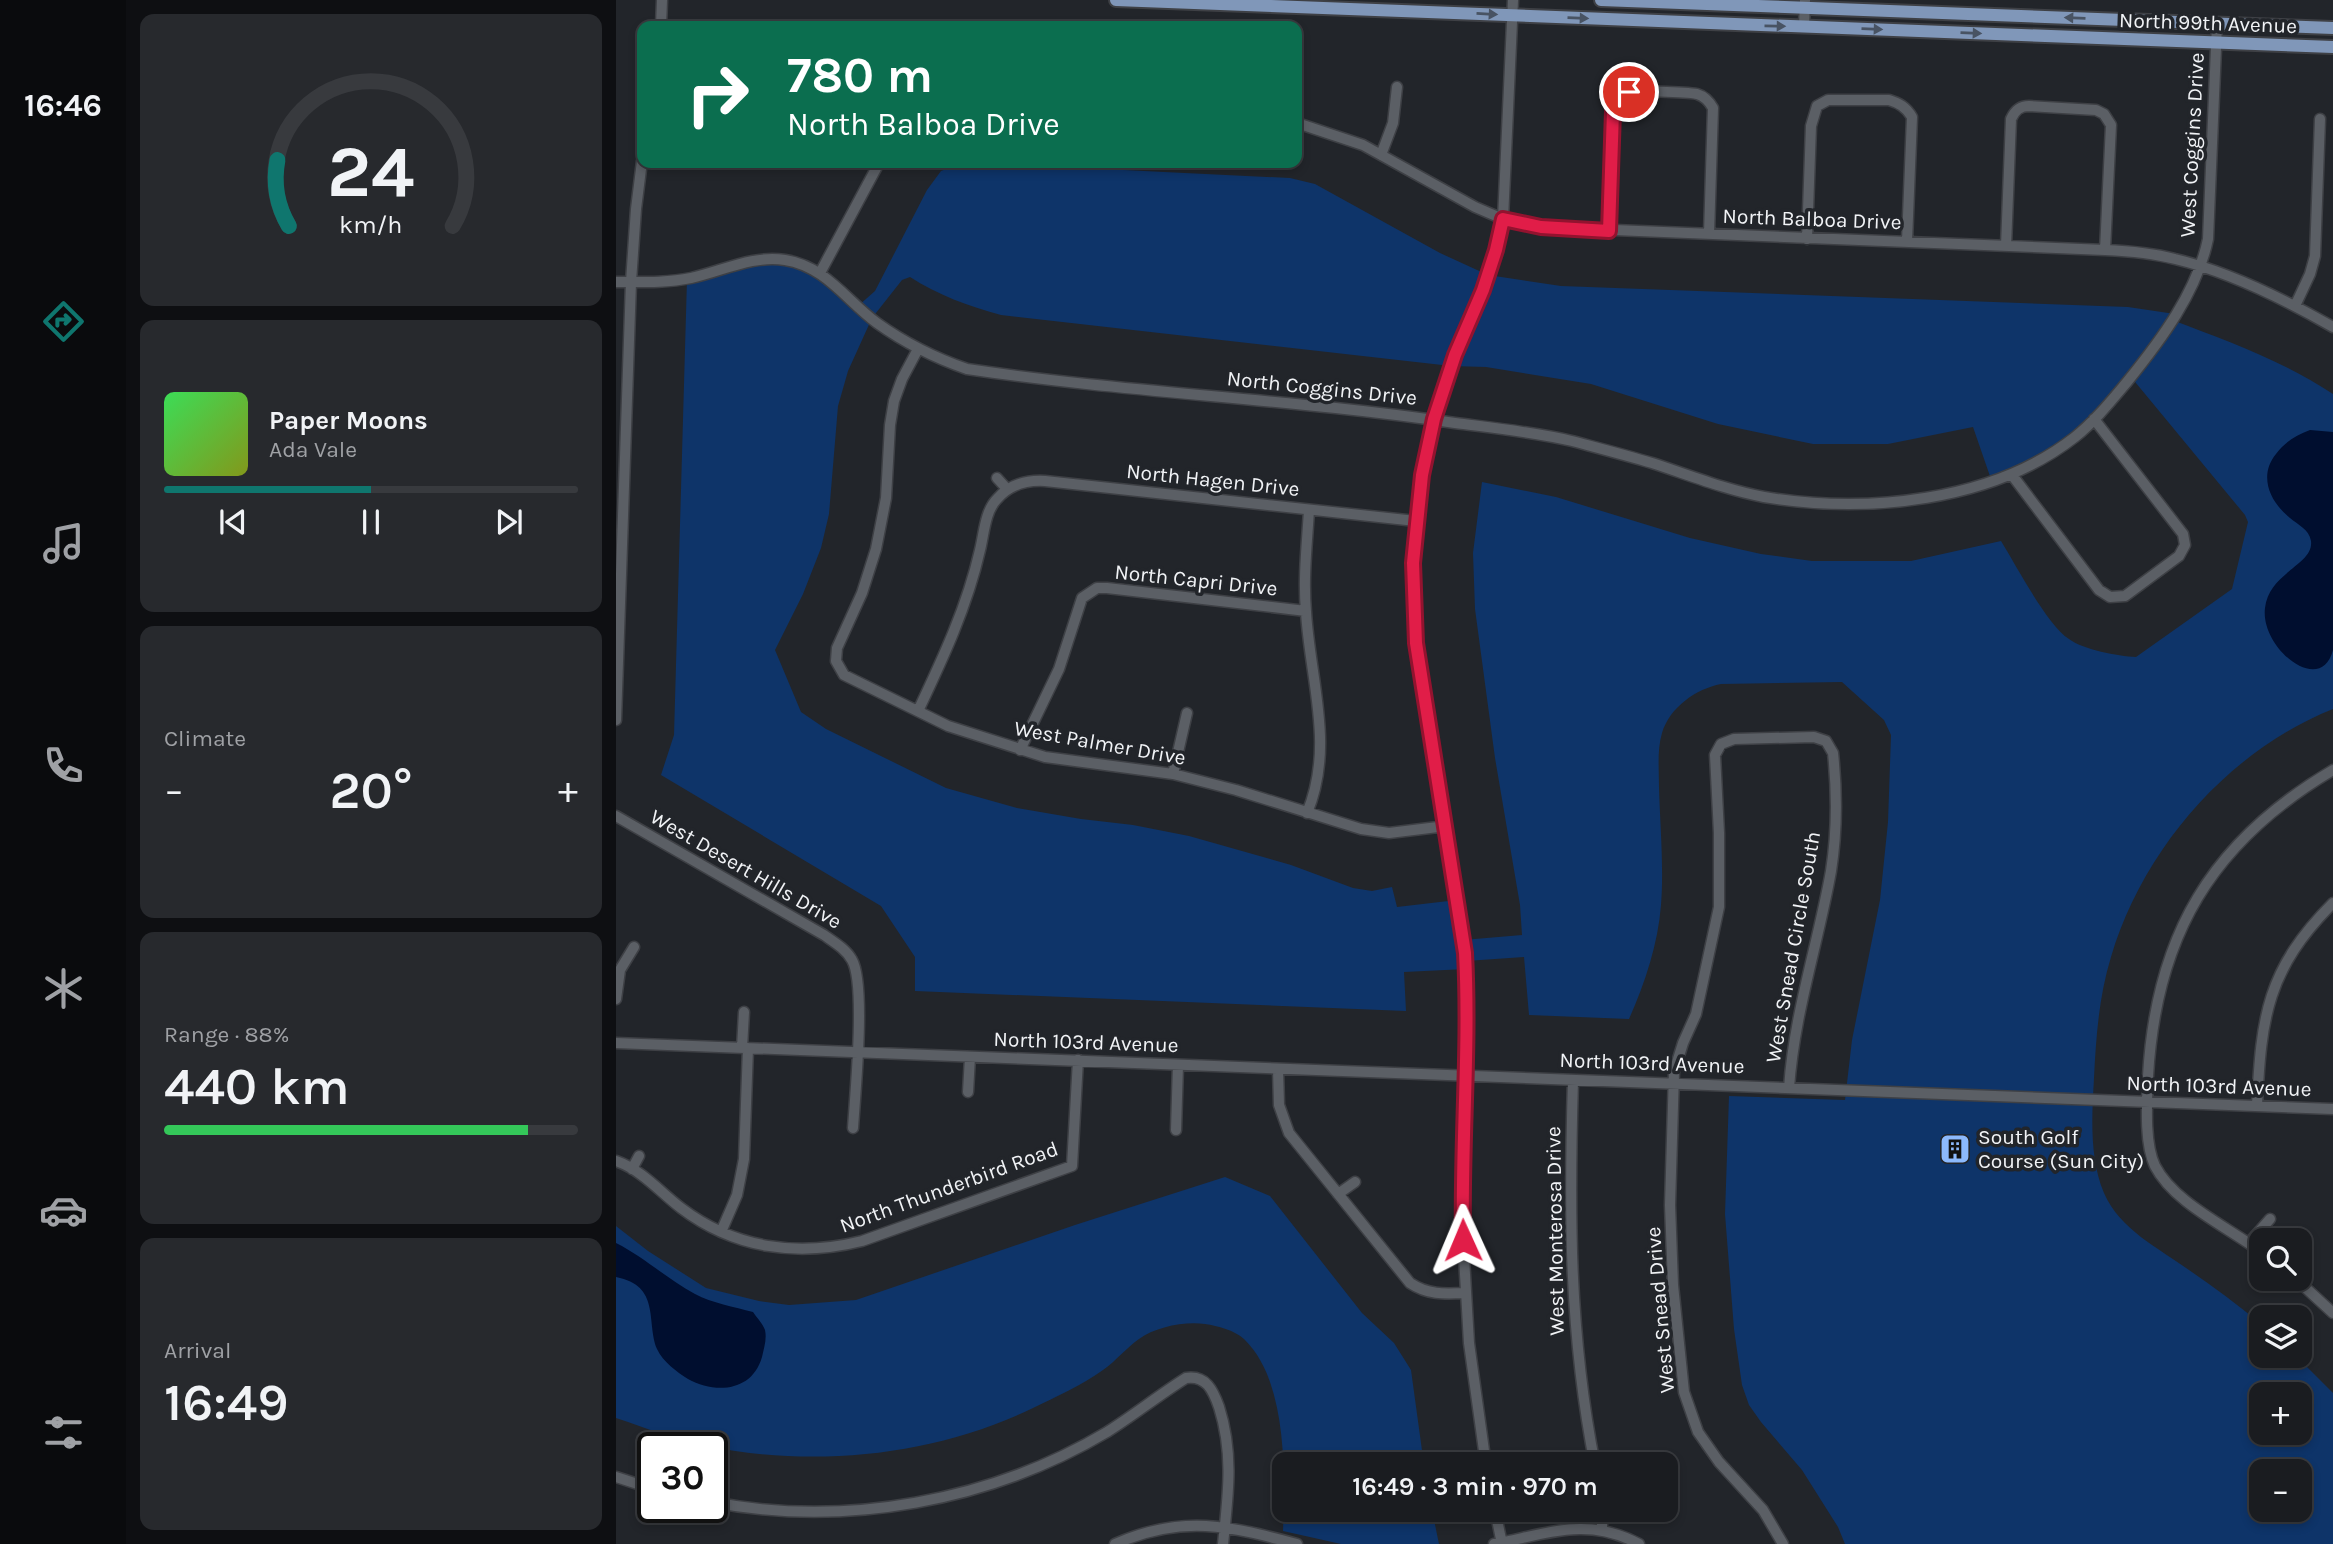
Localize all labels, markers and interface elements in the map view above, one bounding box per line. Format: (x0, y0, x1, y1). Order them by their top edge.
street label: North 99th Avenue (2119, 8, 2297, 38)
one-way arrow (1476, 9, 1498, 20)
one-way arrow (2064, 12, 2086, 24)
one-way arrow (1567, 13, 1589, 24)
one-way arrow (1764, 20, 1786, 32)
one-way arrow (1861, 24, 1883, 35)
one-way arrow (1961, 27, 1983, 38)
text: 780 m (787, 47, 933, 104)
icon: right (672, 49, 763, 140)
street label: West Coggins Drive (2175, 52, 2209, 238)
pin (1599, 62, 1659, 122)
icon: arrive (1610, 73, 1648, 111)
text: 16:46 (24, 87, 102, 124)
text: North Balboa Drive (787, 106, 1060, 143)
text: 24 (327, 129, 415, 214)
street label: North Balboa Drive (1722, 204, 1902, 234)
text: km/h (339, 210, 403, 239)
icon: directions (39, 297, 88, 346)
street label: North Coggins Drive (1226, 366, 1418, 410)
text: Paper Moons (269, 405, 428, 436)
text: Ada Vale (269, 436, 357, 463)
street label: North Hagen Drive (1125, 459, 1301, 501)
icon: previous (214, 503, 252, 541)
icon: pause (352, 503, 390, 541)
icon: next (490, 503, 528, 541)
icon: music (39, 519, 88, 568)
street label: North Capri Drive (1113, 560, 1279, 600)
street label: West Palmer Drive (1012, 716, 1188, 770)
text: Climate (164, 725, 246, 752)
icon: phone (39, 741, 88, 790)
text: 20° (330, 760, 412, 821)
text: − (164, 768, 184, 813)
text: + (558, 768, 578, 813)
street label: West Desert Hills Drive (646, 804, 846, 934)
street label: West Snead Circle South (1761, 829, 1825, 1065)
icon: climate (39, 964, 88, 1013)
text: Range · 88% (164, 1021, 289, 1048)
street label: North 103rd Avenue (993, 1027, 1179, 1057)
street label: North 103rd Avenue (1559, 1048, 1745, 1078)
text: 440 km (164, 1056, 350, 1117)
street label: North 103rd Avenue (2126, 1071, 2312, 1101)
place label: South Golf Course (Sun City) (1978, 1125, 2144, 1173)
street label: West Monterosa Drive (1541, 1126, 1569, 1336)
building icon: South Golf Course (Sun City) (1938, 1132, 1972, 1166)
street label: North Thunderbird Road (837, 1136, 1061, 1238)
icon: car (39, 1186, 88, 1235)
position arrow (1426, 1203, 1500, 1277)
street label: West Snead Drive (1641, 1226, 1679, 1394)
map controls (2249, 1228, 2312, 1522)
button: search (2249, 1228, 2312, 1291)
button: layers (2249, 1305, 2312, 1368)
text: Arrival (164, 1337, 231, 1364)
text: 16:49 (164, 1372, 288, 1433)
button: + (2249, 1382, 2312, 1445)
icon: filters (39, 1408, 88, 1457)
speed limit sign: 30 (637, 1432, 728, 1523)
button: − (2249, 1459, 2312, 1522)
text: 16:49 · 3 min · 970 m (1352, 1471, 1598, 1502)

